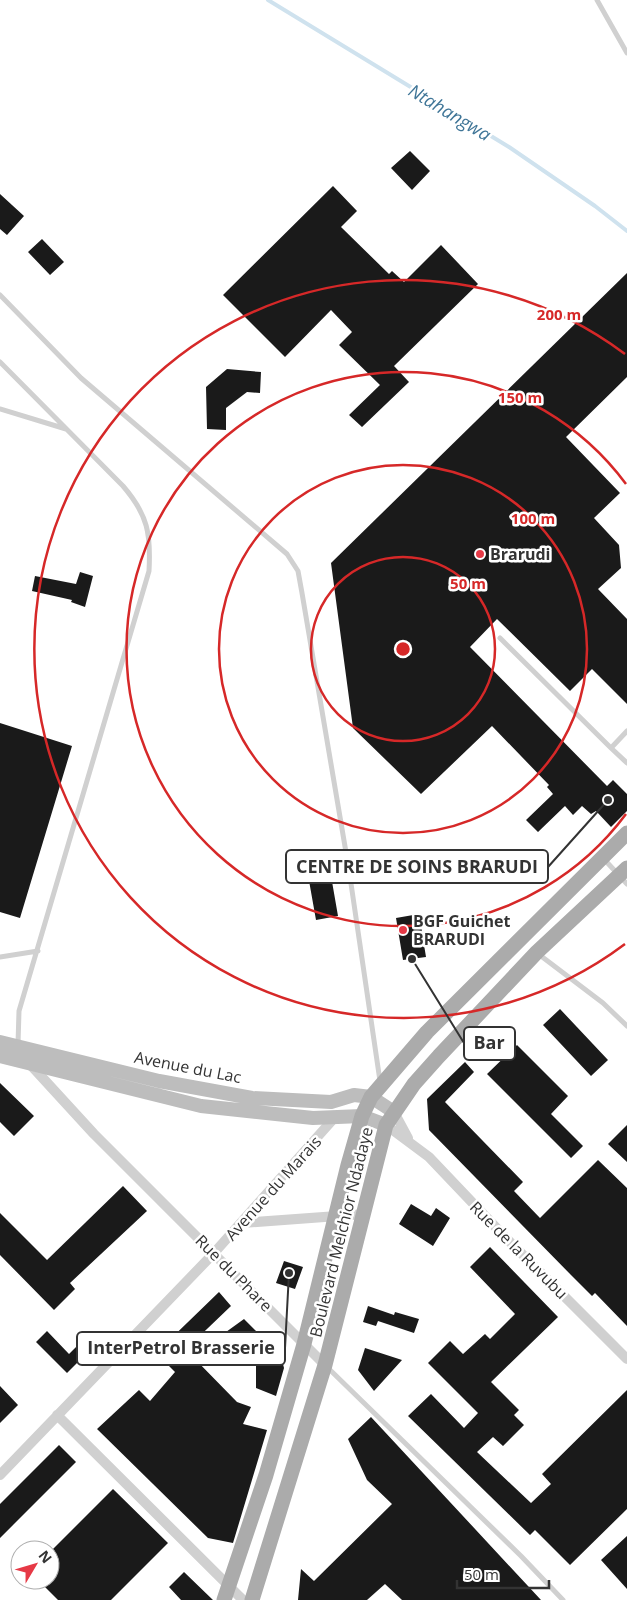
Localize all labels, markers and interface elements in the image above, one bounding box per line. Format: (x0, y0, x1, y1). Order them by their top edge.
water label: Ntahangwa (404, 78, 496, 146)
text: 200 m (537, 304, 581, 324)
text: 150 m (498, 387, 542, 407)
text: 100 m (511, 508, 555, 528)
place label: Brarudi (490, 543, 550, 565)
marker: Brarudi (474, 548, 486, 560)
text: 50 m (450, 573, 486, 593)
centre of rings (394, 640, 412, 658)
callout: CENTRE DE SOINS BRARUDI (286, 850, 548, 883)
text: CENTRE DE SOINS BRARUDI (296, 854, 538, 878)
place label: BGF Guichet BRARUDI (413, 910, 510, 950)
marker: BGF Guichet BRARUDI (397, 924, 409, 936)
callout: Bar (464, 1027, 515, 1060)
text: Bar (473, 1030, 505, 1054)
street label: Avenue du Lac (133, 1046, 244, 1088)
street label: Boulevard Melchior Ndadaye (304, 1125, 378, 1339)
street label: Avenue du Marais (220, 1131, 326, 1245)
street label: Rue de la Ruvubu (465, 1196, 573, 1304)
street label: Rue du Phare (191, 1230, 277, 1316)
callout: InterPetrol Brasserie (77, 1332, 285, 1365)
text: InterPetrol Brasserie (87, 1335, 275, 1359)
north arrow (10, 1540, 60, 1590)
text: N (35, 1546, 57, 1567)
scale bar (457, 1558, 550, 1590)
text: 50 m (464, 1564, 499, 1584)

